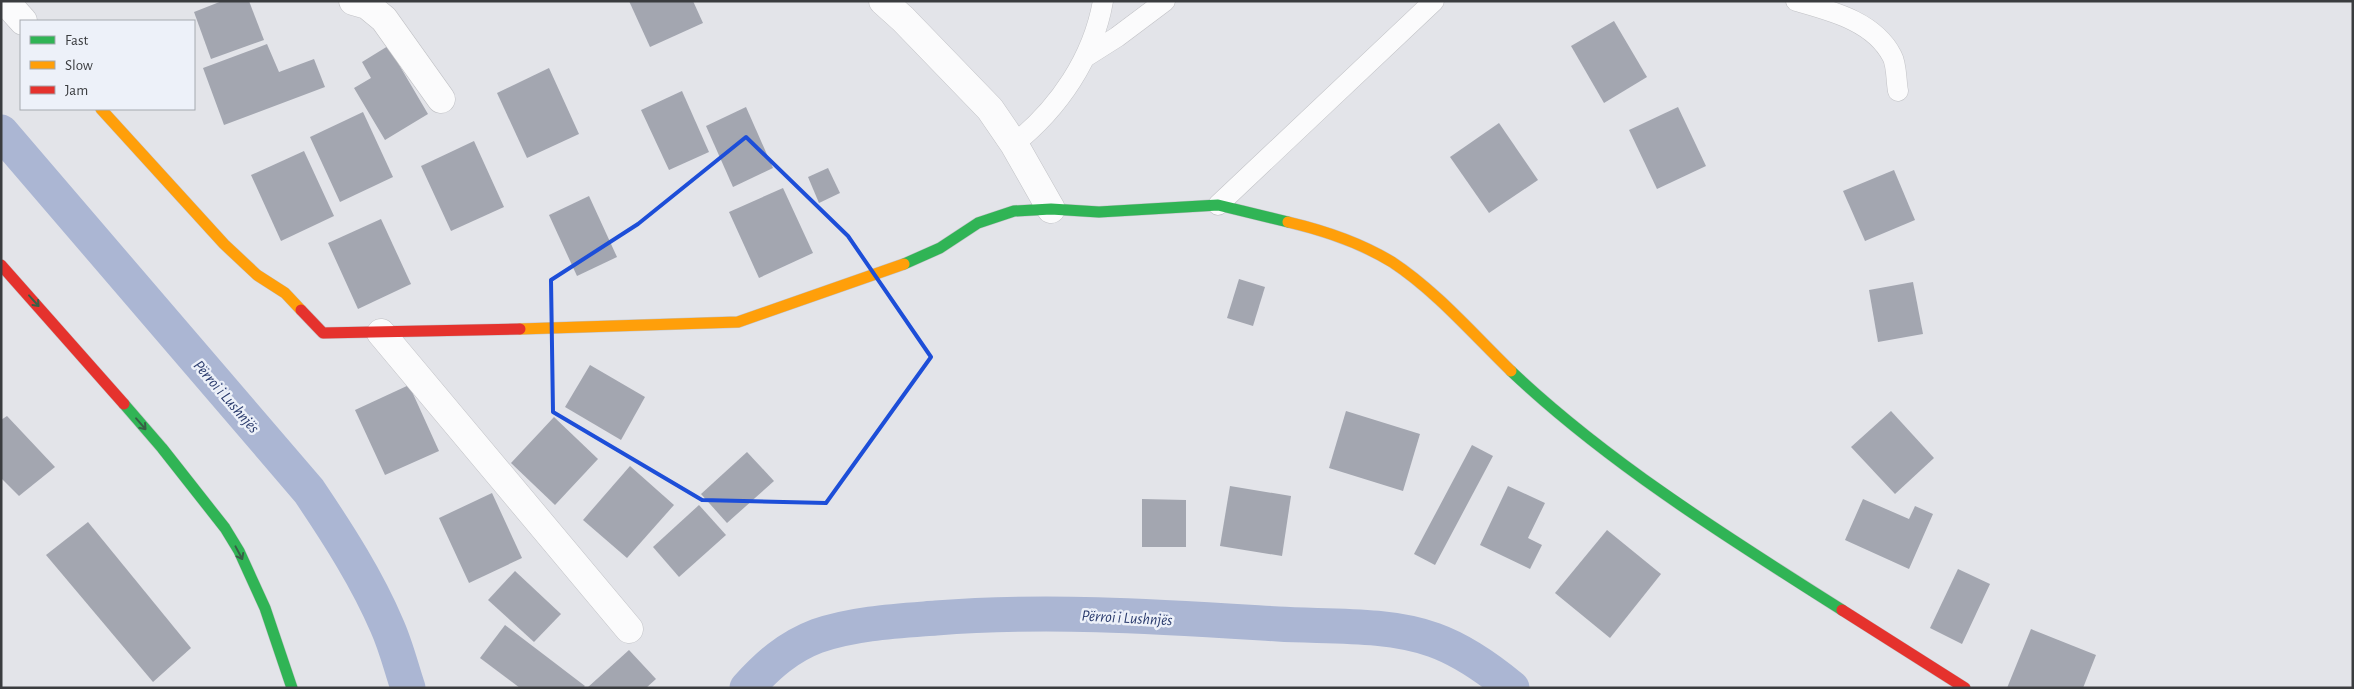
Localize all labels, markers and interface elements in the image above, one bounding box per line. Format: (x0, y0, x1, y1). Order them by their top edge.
legend (20, 20, 195, 110)
text: Fast (65, 33, 89, 48)
text: Slow (65, 58, 93, 73)
text: Jam (65, 83, 88, 98)
one-way arrow (28, 295, 40, 308)
water label: Përroi i Lushnjës (190, 357, 262, 437)
one-way arrow (135, 417, 147, 430)
one-way arrow (235, 545, 245, 559)
water label: Përroi i Lushnjës (1081, 608, 1173, 629)

